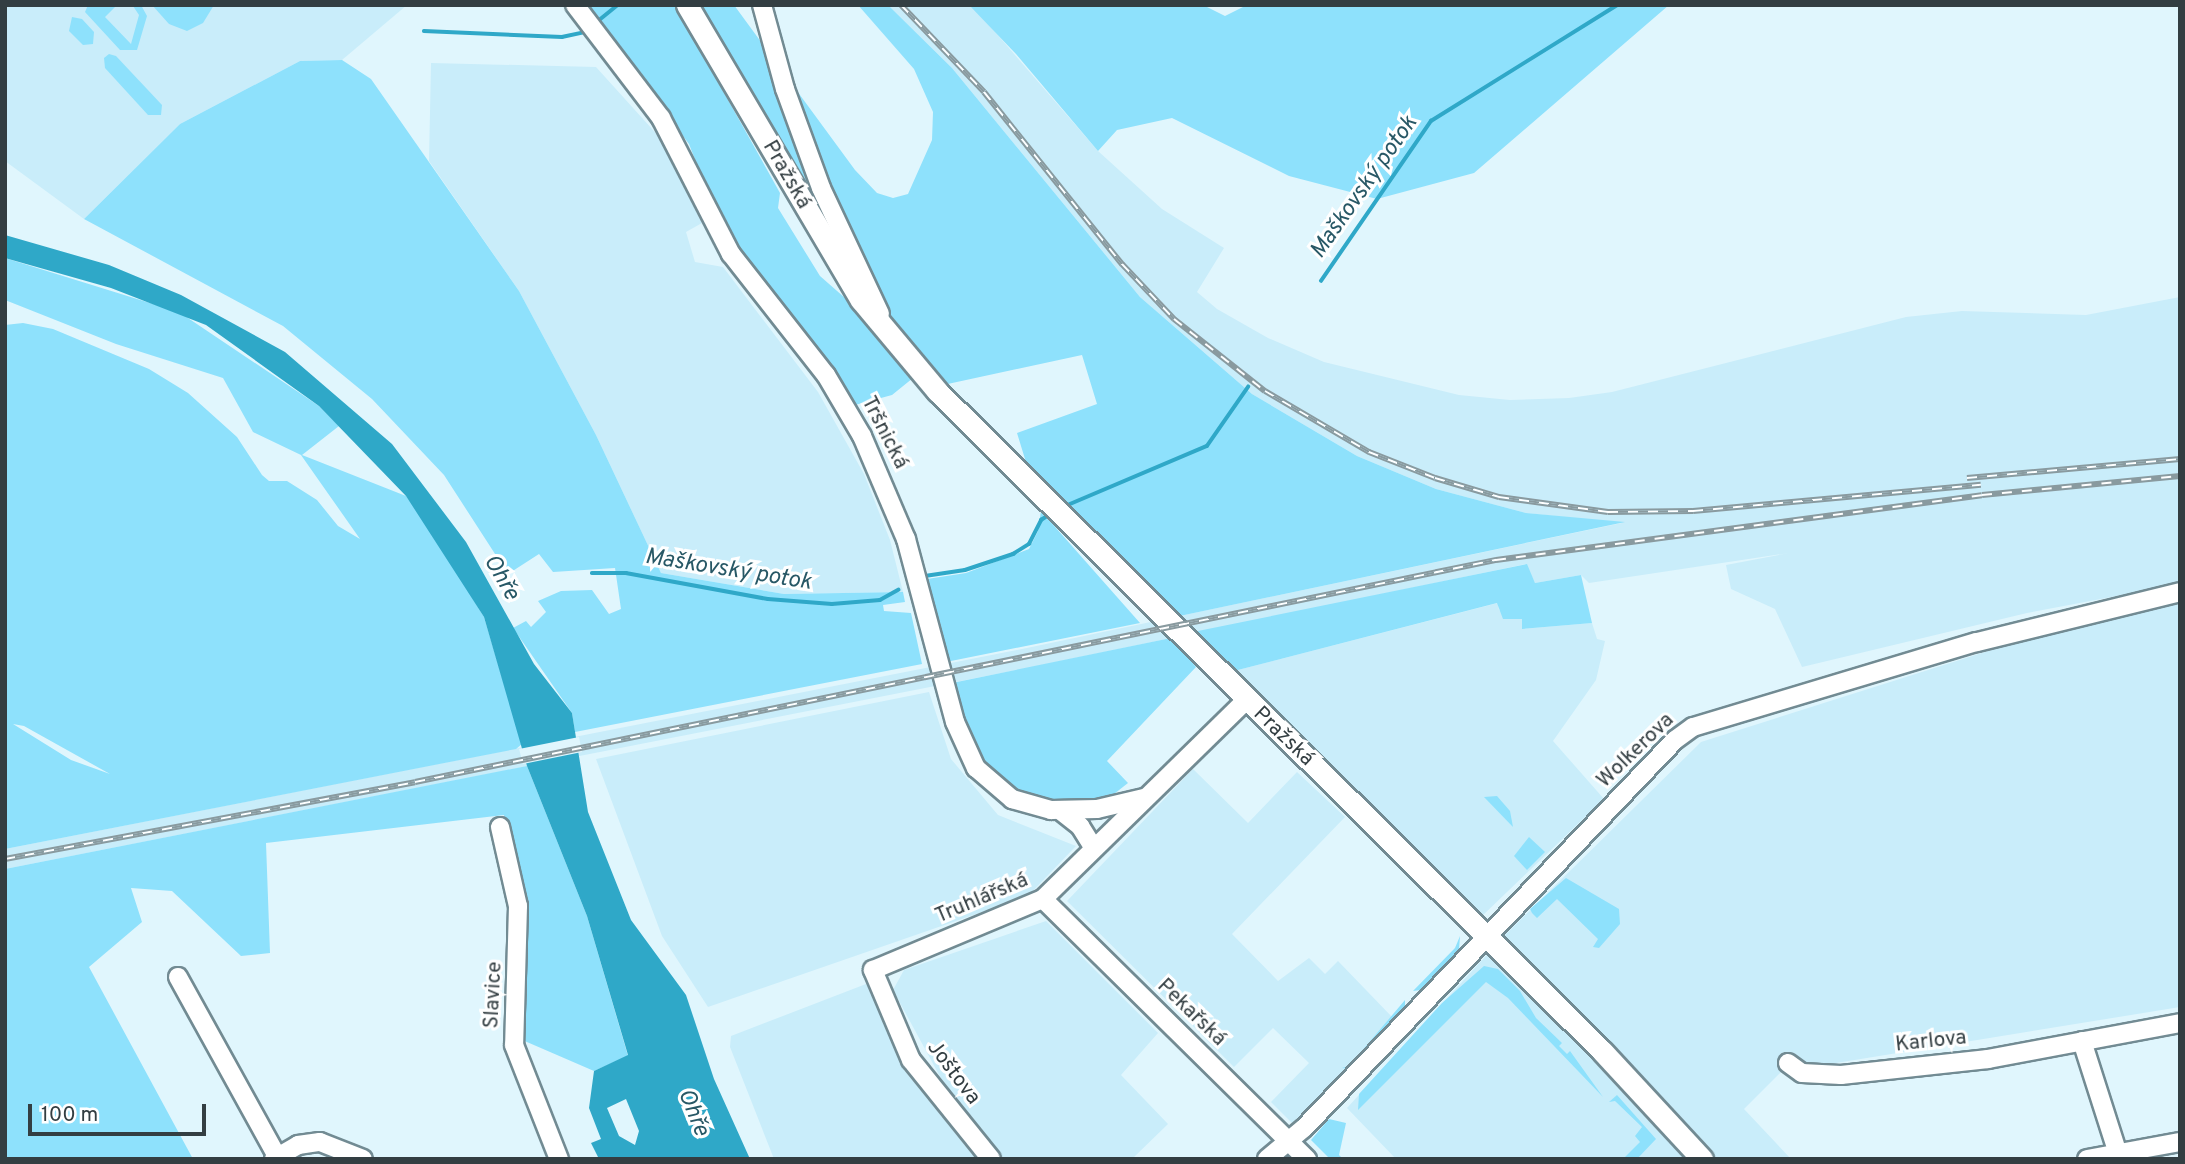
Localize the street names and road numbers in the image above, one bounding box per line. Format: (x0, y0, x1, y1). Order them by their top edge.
street label: Pražská (756, 136, 816, 214)
street label: Tršnická (855, 393, 913, 473)
street label: Pražská (1247, 702, 1319, 772)
street label: Wolkerova (1592, 708, 1680, 794)
street label: Truhlářská (932, 868, 1032, 930)
street label: Slavice (480, 961, 508, 1029)
street label: Pekařská (1151, 974, 1231, 1052)
street label: Karlova (1894, 1026, 1968, 1058)
street label: Joštova (921, 1036, 985, 1110)

